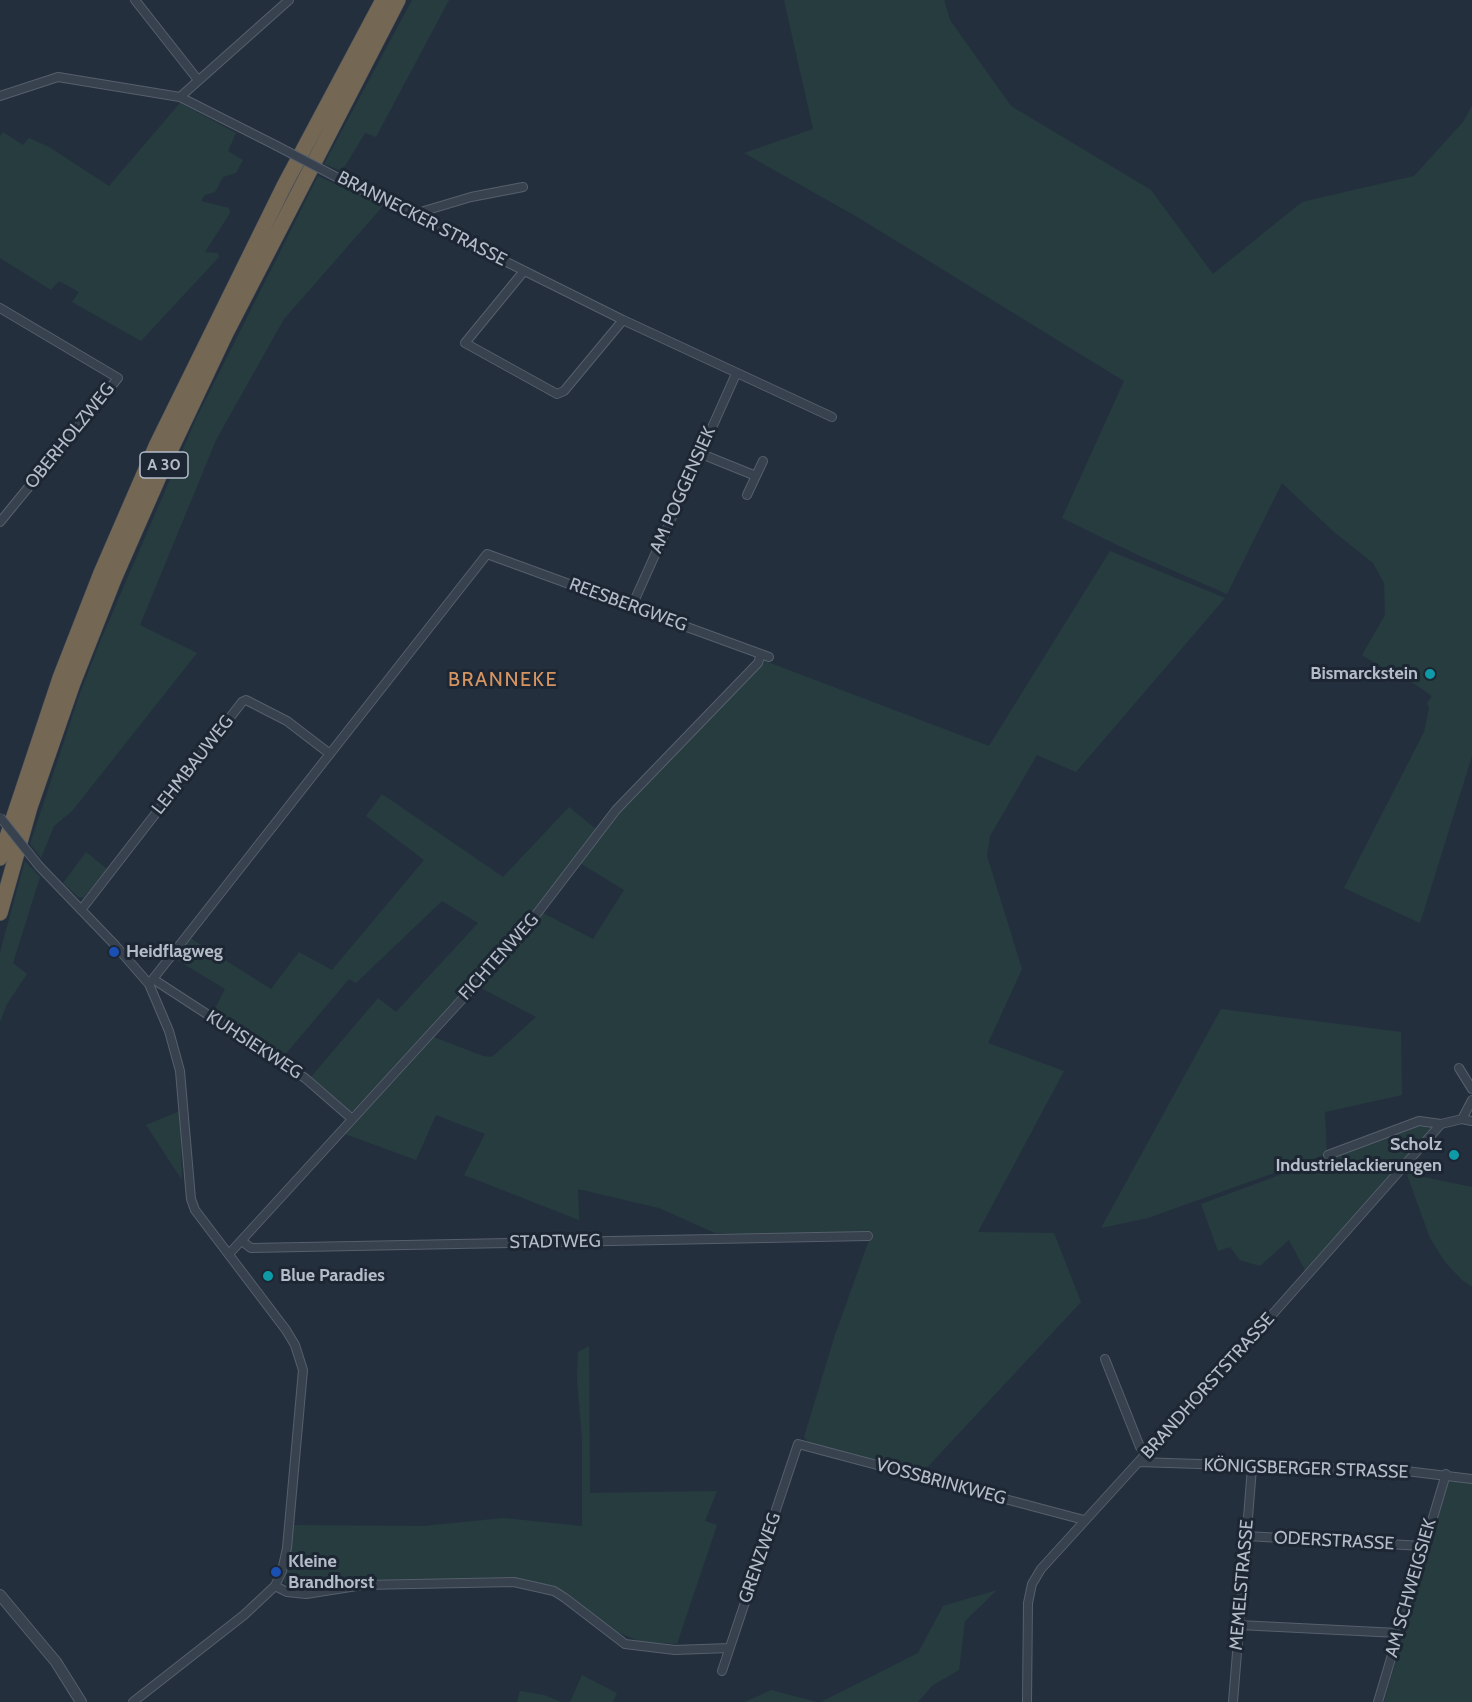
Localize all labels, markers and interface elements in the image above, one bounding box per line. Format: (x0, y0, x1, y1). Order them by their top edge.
street label: BRANNECKER STRASSE (334, 167, 510, 271)
street label: OBERHOLZWEG (21, 379, 119, 493)
street label: AM POGGENSIEK (645, 423, 721, 557)
road number: A 30 (140, 452, 188, 478)
street label: REESBERGWEG (566, 574, 690, 636)
place label: Bismarckstein (1310, 663, 1418, 685)
marker: Bismarckstein (1423, 667, 1437, 681)
district label: BRANNEKE (448, 668, 558, 692)
street label: LEHMBAUWEG (148, 711, 238, 819)
street label: FICHTENWEG (455, 909, 543, 1005)
place label: Heidflagweg (126, 941, 223, 963)
marker: Heidflagweg (107, 945, 121, 959)
street label: KUHSIEKWEG (202, 1006, 306, 1084)
place label: Scholz Industrielackierungen (1275, 1134, 1442, 1176)
marker: Scholz Industrielackierungen (1447, 1148, 1461, 1162)
street label: STADTWEG (509, 1230, 601, 1254)
place label: Blue Paradies (280, 1265, 385, 1287)
marker: Blue Paradies (261, 1269, 275, 1283)
street label: BRANDHORSTSTRASSE (1137, 1309, 1279, 1463)
street label: VOSSBRINKWEG (874, 1454, 1008, 1510)
street label: KÖNIGSBERGER STRASSE (1203, 1455, 1409, 1483)
street label: GRENZWEG (734, 1510, 786, 1606)
street label: AM SCHWEIGSIEK (1381, 1516, 1441, 1660)
street label: MEMELSTRASSE (1226, 1519, 1258, 1651)
street label: ODERSTRASSE (1273, 1527, 1395, 1555)
place label: Kleine Brandhorst (288, 1551, 374, 1594)
marker: Kleine Brandhorst (269, 1565, 283, 1579)

